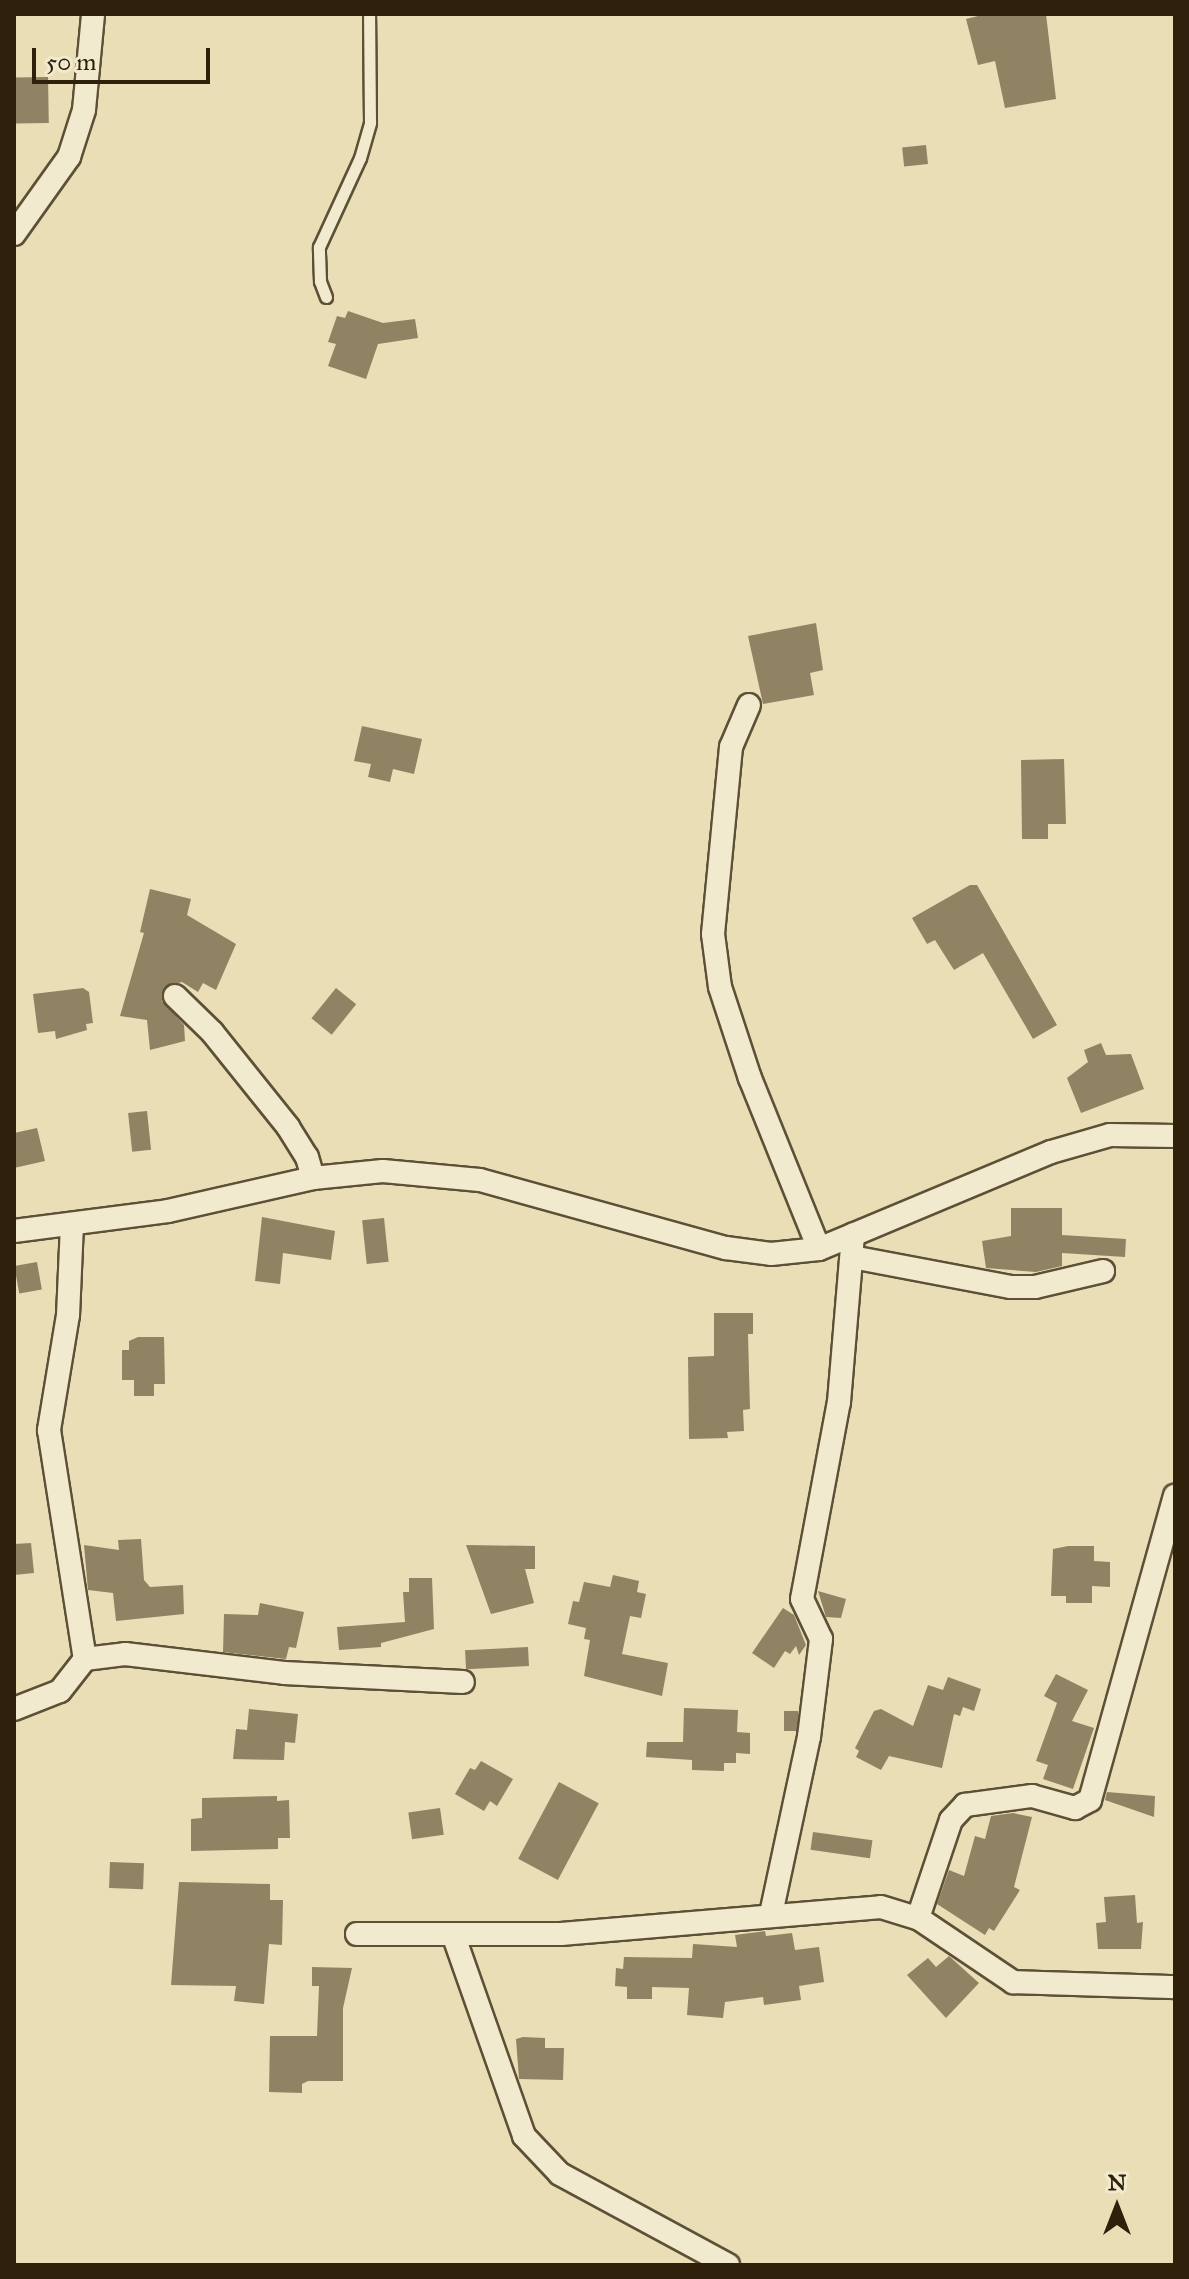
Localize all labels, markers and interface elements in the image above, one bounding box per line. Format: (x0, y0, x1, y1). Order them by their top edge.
scale bar (36, 32, 214, 82)
text: 50 m (46, 47, 96, 77)
north arrow (1077, 2167, 1157, 2247)
text: N (1108, 2169, 1126, 2196)

